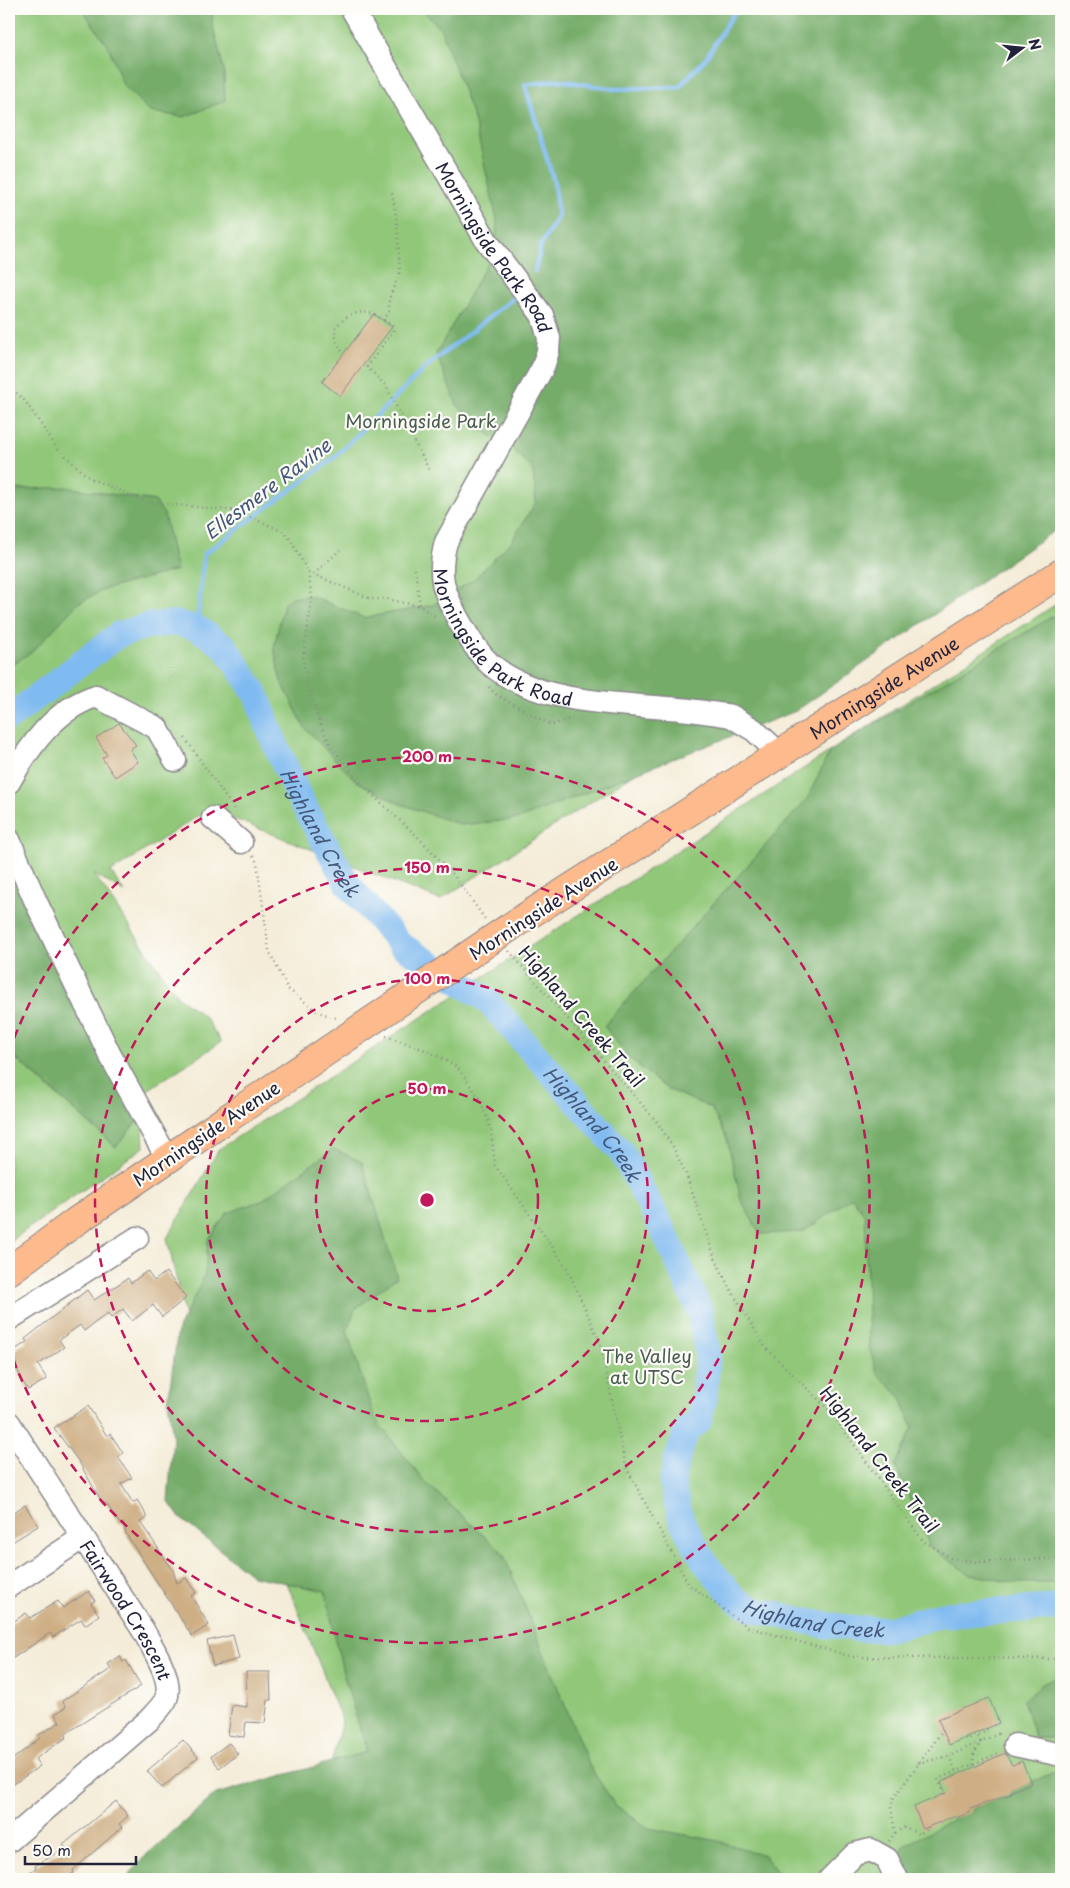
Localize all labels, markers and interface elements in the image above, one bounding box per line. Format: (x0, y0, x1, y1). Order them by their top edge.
north arrow (998, 22, 1048, 72)
text: N (1023, 36, 1047, 53)
street label: Morningside Park Road (430, 156, 560, 336)
park label: Morningside Park (345, 407, 497, 434)
water label: Ellesmere Ravine (198, 431, 337, 545)
street label: Morningside Park Road (428, 567, 575, 712)
street label: Morningside Avenue (804, 629, 964, 745)
text: 200 m (402, 744, 452, 767)
water label: Highland Creek (274, 764, 368, 904)
street label: Morningside Avenue (463, 850, 623, 966)
text: 150 m (404, 855, 450, 878)
street label: Highland Creek Trail (513, 939, 651, 1093)
text: 100 m (404, 966, 450, 989)
water label: Highland Creek (537, 1060, 649, 1188)
street label: Morningside Avenue (127, 1073, 285, 1192)
text: 50 m (408, 1076, 446, 1099)
centre of rings (418, 1191, 436, 1209)
park label: The Valley at UTSC (602, 1342, 692, 1390)
street label: Highland Creek Trail (814, 1380, 946, 1538)
street label: Fairwood Crescent (74, 1534, 179, 1683)
water label: Highland Creek (739, 1591, 886, 1643)
scale bar (25, 1833, 136, 1865)
text: 50 m (32, 1838, 71, 1861)

